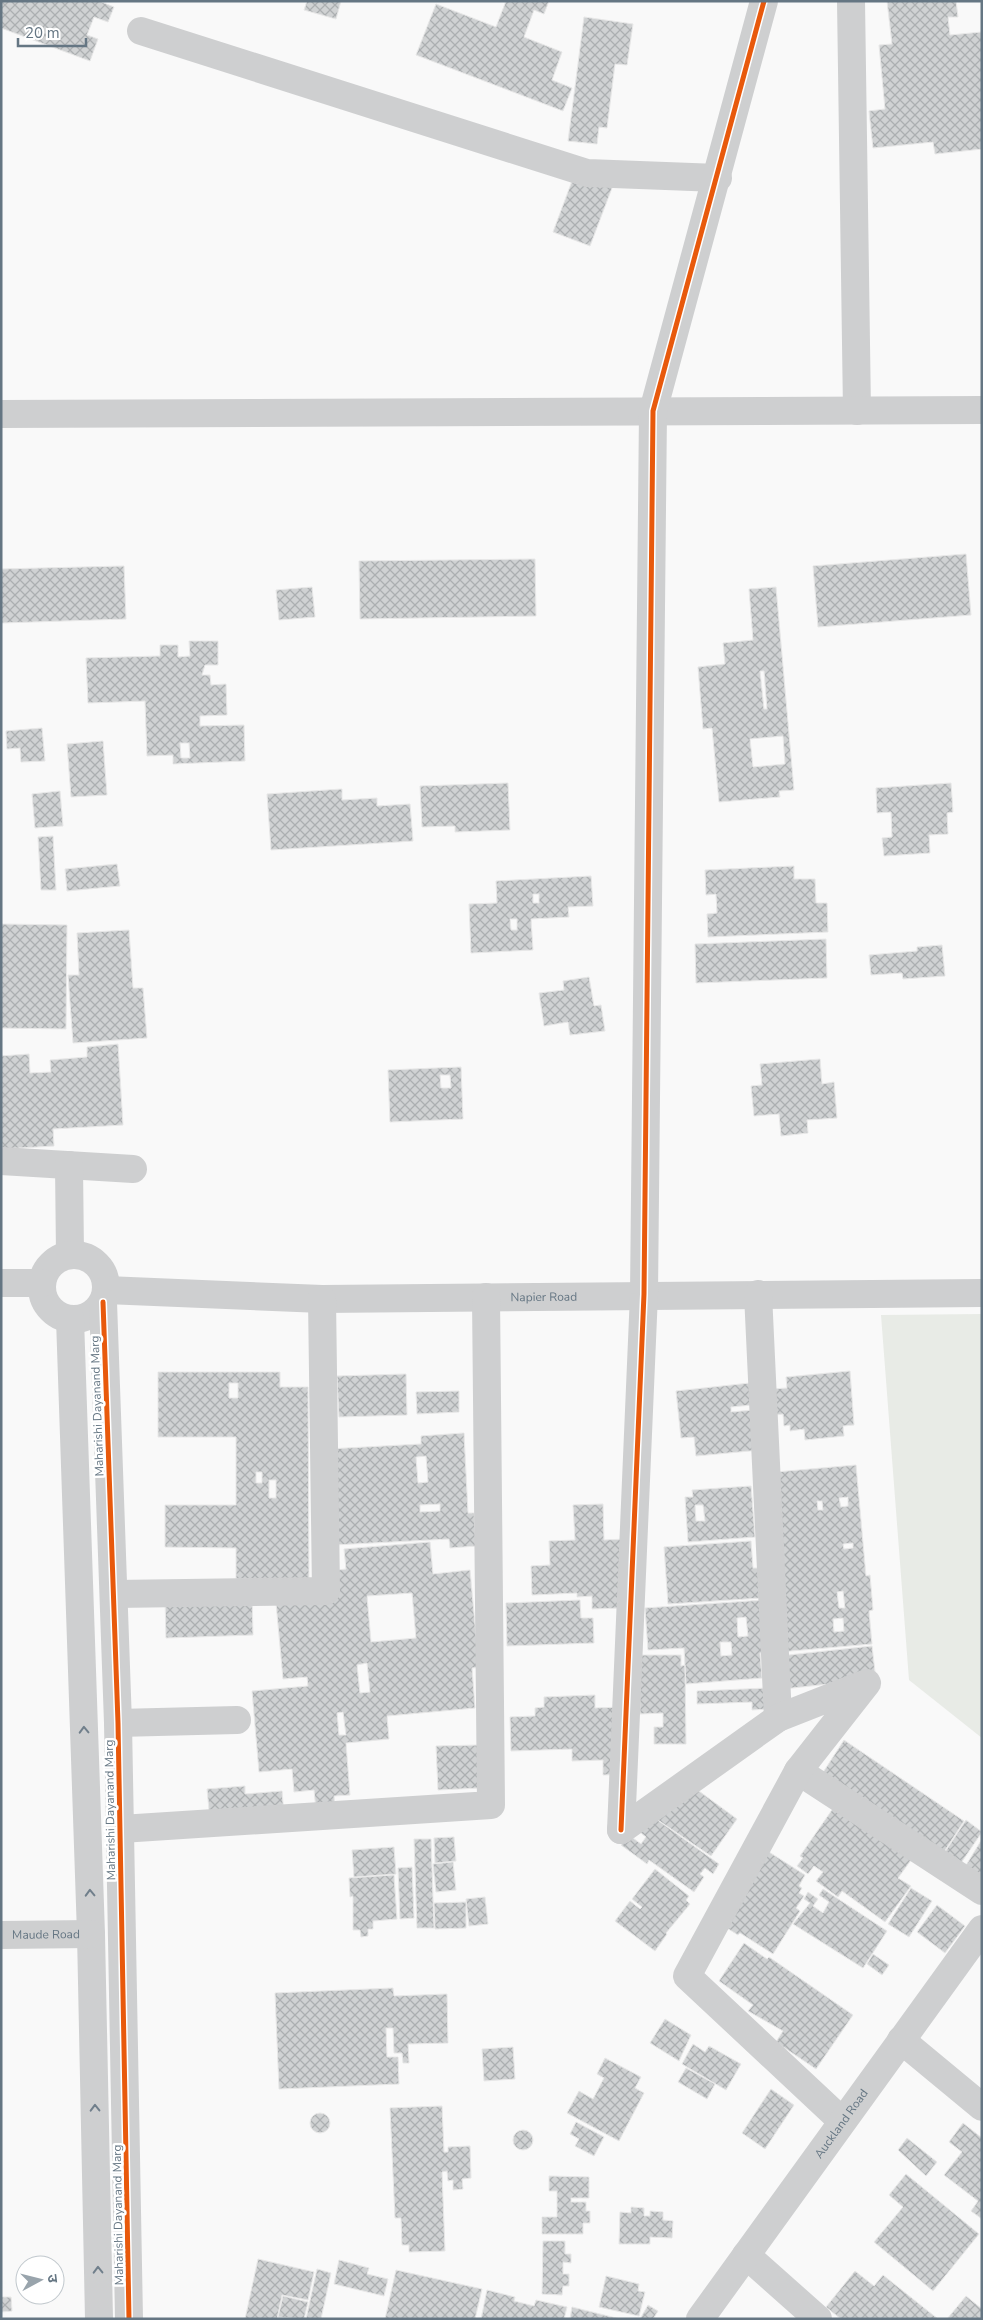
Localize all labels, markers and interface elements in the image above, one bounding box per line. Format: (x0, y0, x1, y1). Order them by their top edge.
scale bar (18, 15, 85, 47)
text: 20 m (25, 23, 60, 43)
street label: Napier Road (510, 1289, 577, 1305)
street label: Maharishi Dayanand Marg (87, 1335, 107, 1477)
one-way arrow (79, 1726, 90, 1734)
street label: Maharishi Dayanand Marg (101, 1739, 119, 1881)
one-way arrow (85, 1888, 95, 1896)
street label: Maude Road (12, 1926, 80, 1943)
street label: Auckland Road (811, 2086, 872, 2162)
one-way arrow (90, 2103, 100, 2111)
street label: Maharishi Dayanand Marg (109, 2144, 127, 2286)
north arrow (15, 2255, 65, 2305)
one-way arrow (93, 2266, 103, 2274)
text: उ (42, 2273, 62, 2284)

